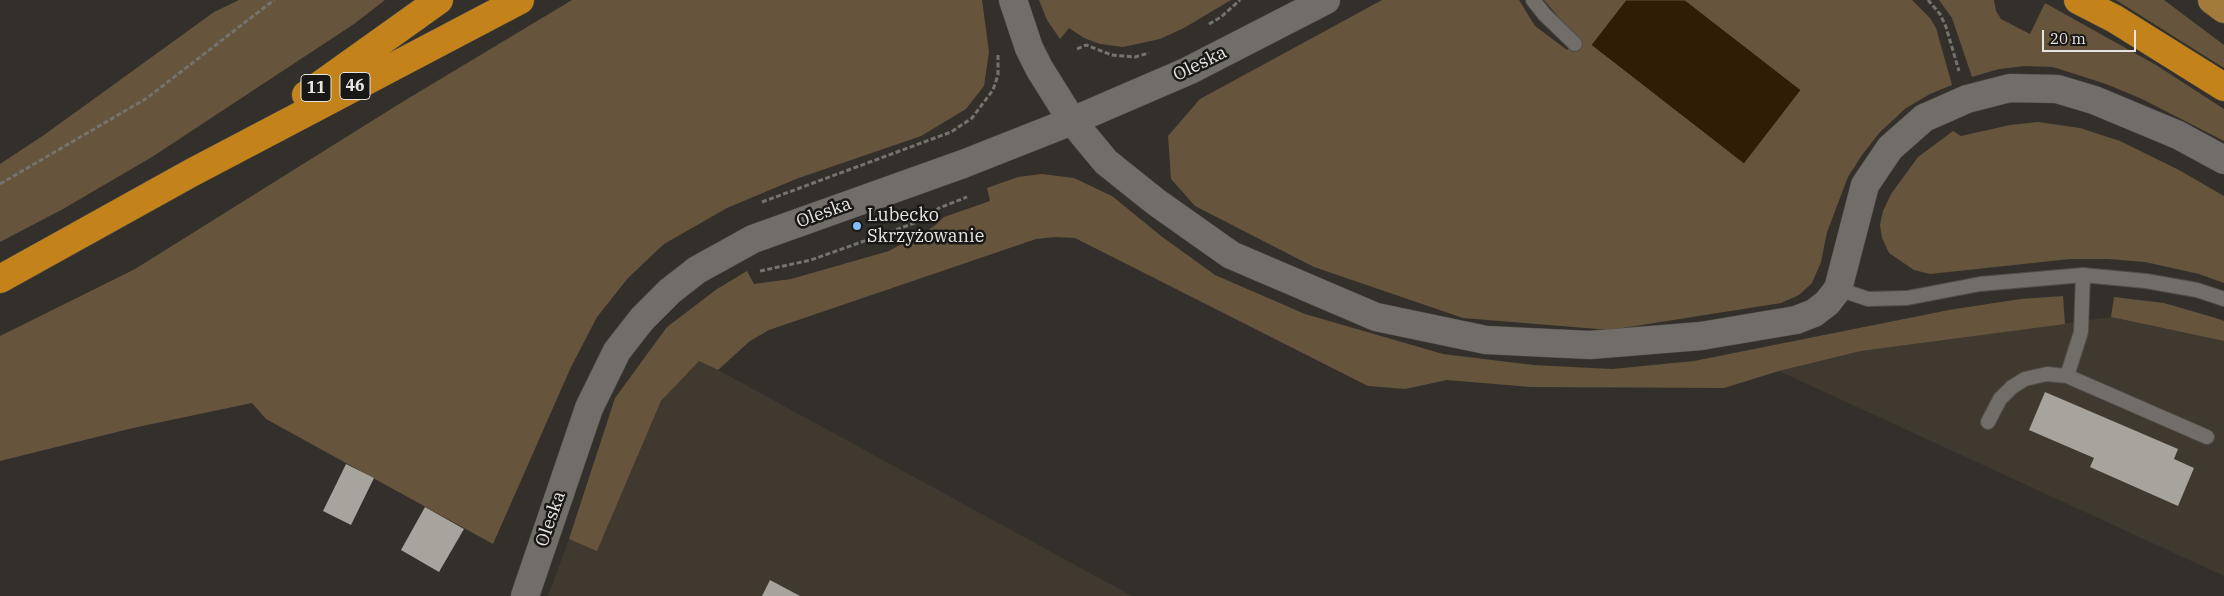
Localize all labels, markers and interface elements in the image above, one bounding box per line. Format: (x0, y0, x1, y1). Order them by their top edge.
scale bar (2044, 20, 2138, 52)
text: 20 m (2050, 29, 2086, 48)
street label: Oleska (1170, 42, 1230, 86)
road number: 46 (340, 72, 370, 100)
road number: 11 (301, 75, 331, 102)
street label: Oleska (793, 193, 855, 233)
place label: Lubecko Skrzyżowanie (867, 205, 984, 248)
marker: Lubecko Skrzyżowanie (851, 220, 863, 232)
street label: Oleska (531, 489, 571, 549)

